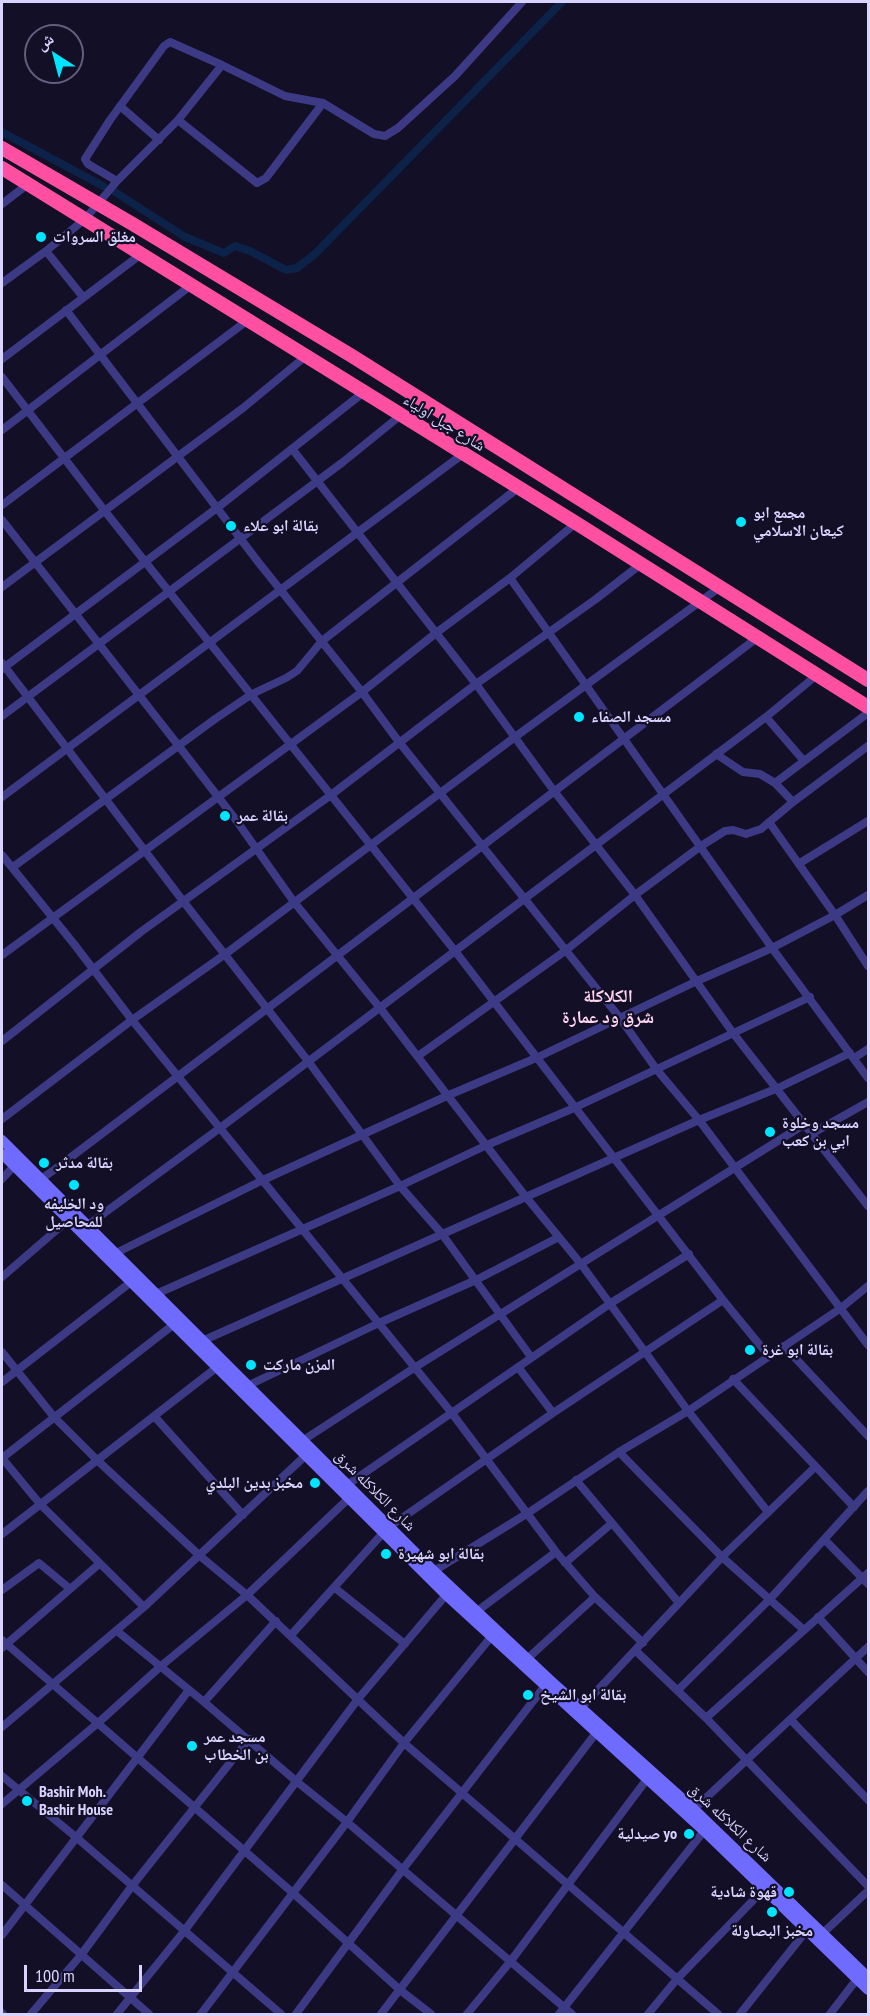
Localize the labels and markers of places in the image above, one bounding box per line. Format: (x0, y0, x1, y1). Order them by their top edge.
place label: مغلق السروات (53, 227, 136, 247)
marker: مغلق السروات (34, 230, 48, 244)
place label: مجمع ابو كيعان الاسلامي (753, 503, 844, 541)
marker: مجمع ابو كيعان الاسلامي (734, 515, 748, 529)
place label: بقالة ابو علاء (243, 516, 318, 536)
marker: بقالة ابو علاء (224, 519, 238, 533)
place label: مسجد الصفاء (591, 707, 671, 727)
marker: مسجد الصفاء (572, 710, 586, 724)
place label: بقالة عمر (237, 806, 288, 826)
marker: بقالة عمر (218, 809, 232, 823)
place label: مسجد وخلوة ابي بن كعب (782, 1113, 859, 1151)
marker: مسجد وخلوة ابي بن كعب (763, 1125, 777, 1139)
place label: بقالة مدثر (56, 1153, 113, 1173)
marker: بقالة مدثر (37, 1156, 51, 1170)
marker: ود الخليفه للمحاصيل (67, 1178, 81, 1192)
place label: ود الخليفه للمحاصيل (44, 1194, 104, 1232)
place label: بقالة ابو غرة (762, 1340, 833, 1360)
marker: بقالة ابو غرة (743, 1343, 757, 1357)
place label: المزن ماركت (263, 1355, 335, 1375)
marker: المزن ماركت (244, 1358, 258, 1372)
place label: مخبز بدين البلدي (206, 1473, 303, 1493)
marker: مخبز بدين البلدي (308, 1476, 322, 1490)
place label: بقالة ابو شهيرة (398, 1544, 484, 1564)
marker: بقالة ابو شهيرة (379, 1547, 393, 1561)
place label: بقالة ابو الشيخ (540, 1685, 626, 1705)
marker: بقالة ابو الشيخ (521, 1688, 535, 1702)
place label: مسجد عمر بن الخطاب (204, 1727, 269, 1765)
marker: مسجد عمر بن الخطاب (185, 1739, 199, 1753)
place label: Bashir Moh. Bashir House (39, 1782, 113, 1820)
marker: Bashir Moh. Bashir House (20, 1794, 34, 1808)
place label: صيدلية yo (617, 1824, 677, 1844)
marker: صيدلية yo (682, 1827, 696, 1841)
place label: قهوة شادية (710, 1882, 777, 1902)
marker: قهوة شادية (782, 1885, 796, 1899)
marker: مخبز البصاولة (765, 1905, 779, 1919)
place label: مخبز البصاولة (731, 1921, 813, 1941)

